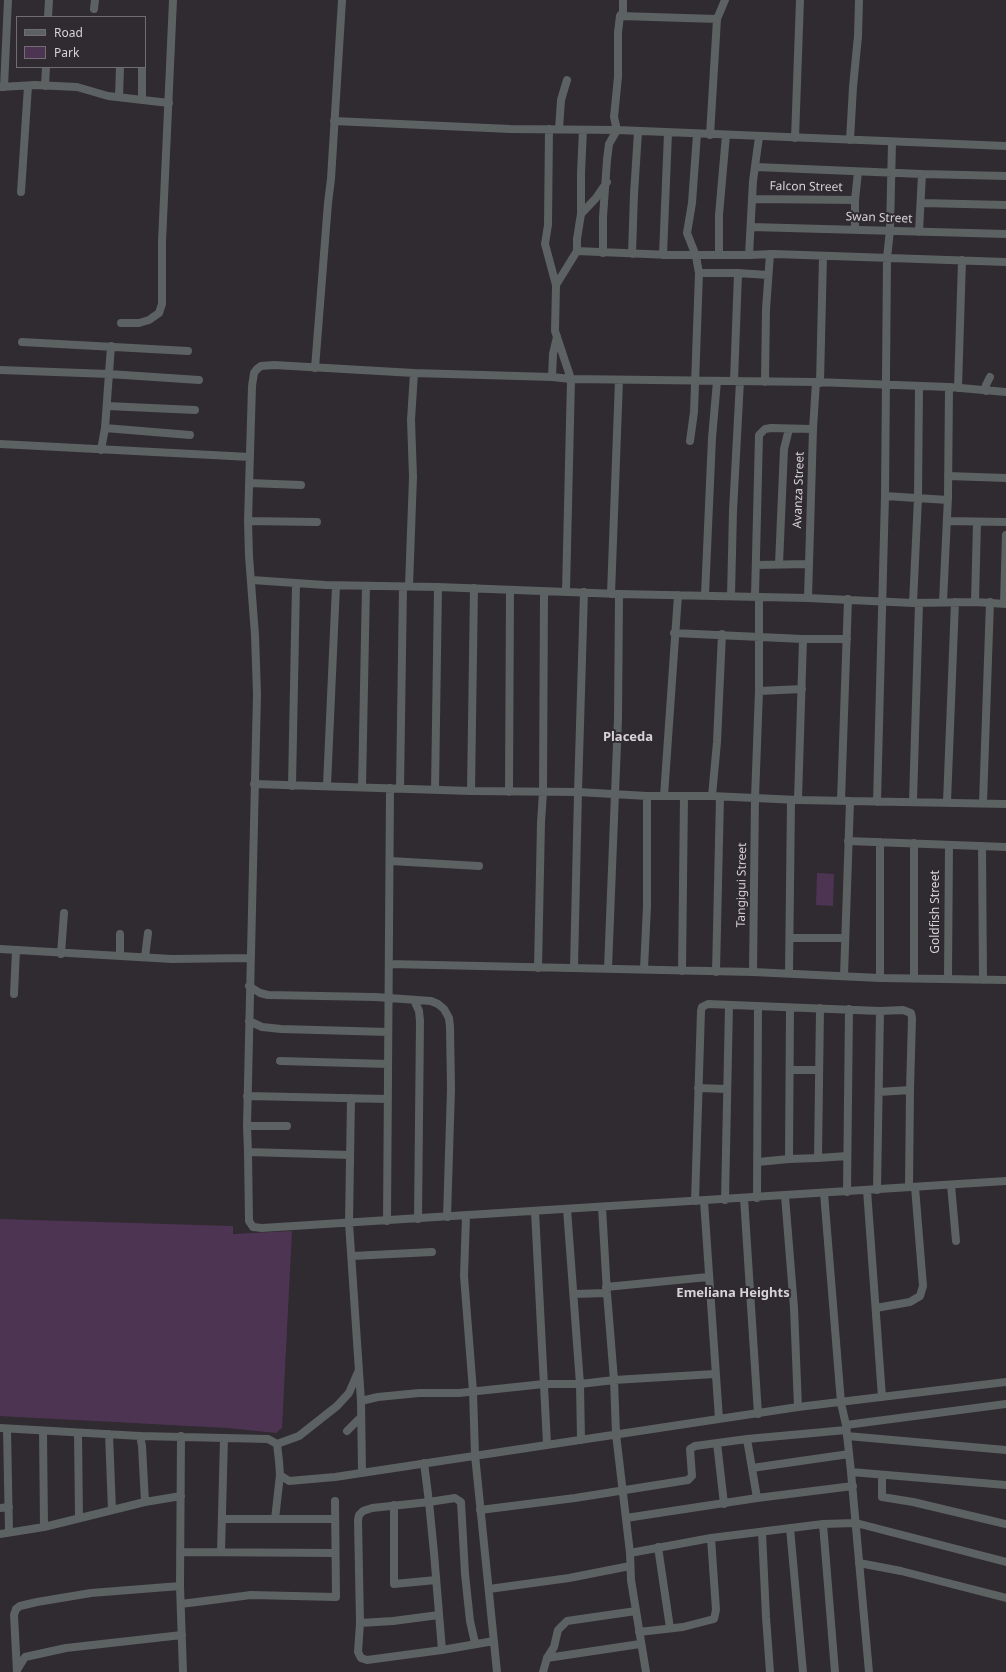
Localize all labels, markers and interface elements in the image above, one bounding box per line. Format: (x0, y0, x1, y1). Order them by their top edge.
legend (16, 16, 146, 68)
text: Road (54, 24, 83, 41)
text: Park (54, 44, 79, 61)
street label: Falcon Street (769, 179, 843, 195)
street label: Swan Street (845, 210, 913, 226)
street label: Avanza Street (790, 451, 808, 529)
district label: Placeda (603, 729, 653, 745)
street label: Tangigui Street (734, 842, 750, 928)
street label: Goldfish Street (929, 870, 943, 954)
district label: Emeliana Heights (676, 1285, 790, 1301)

